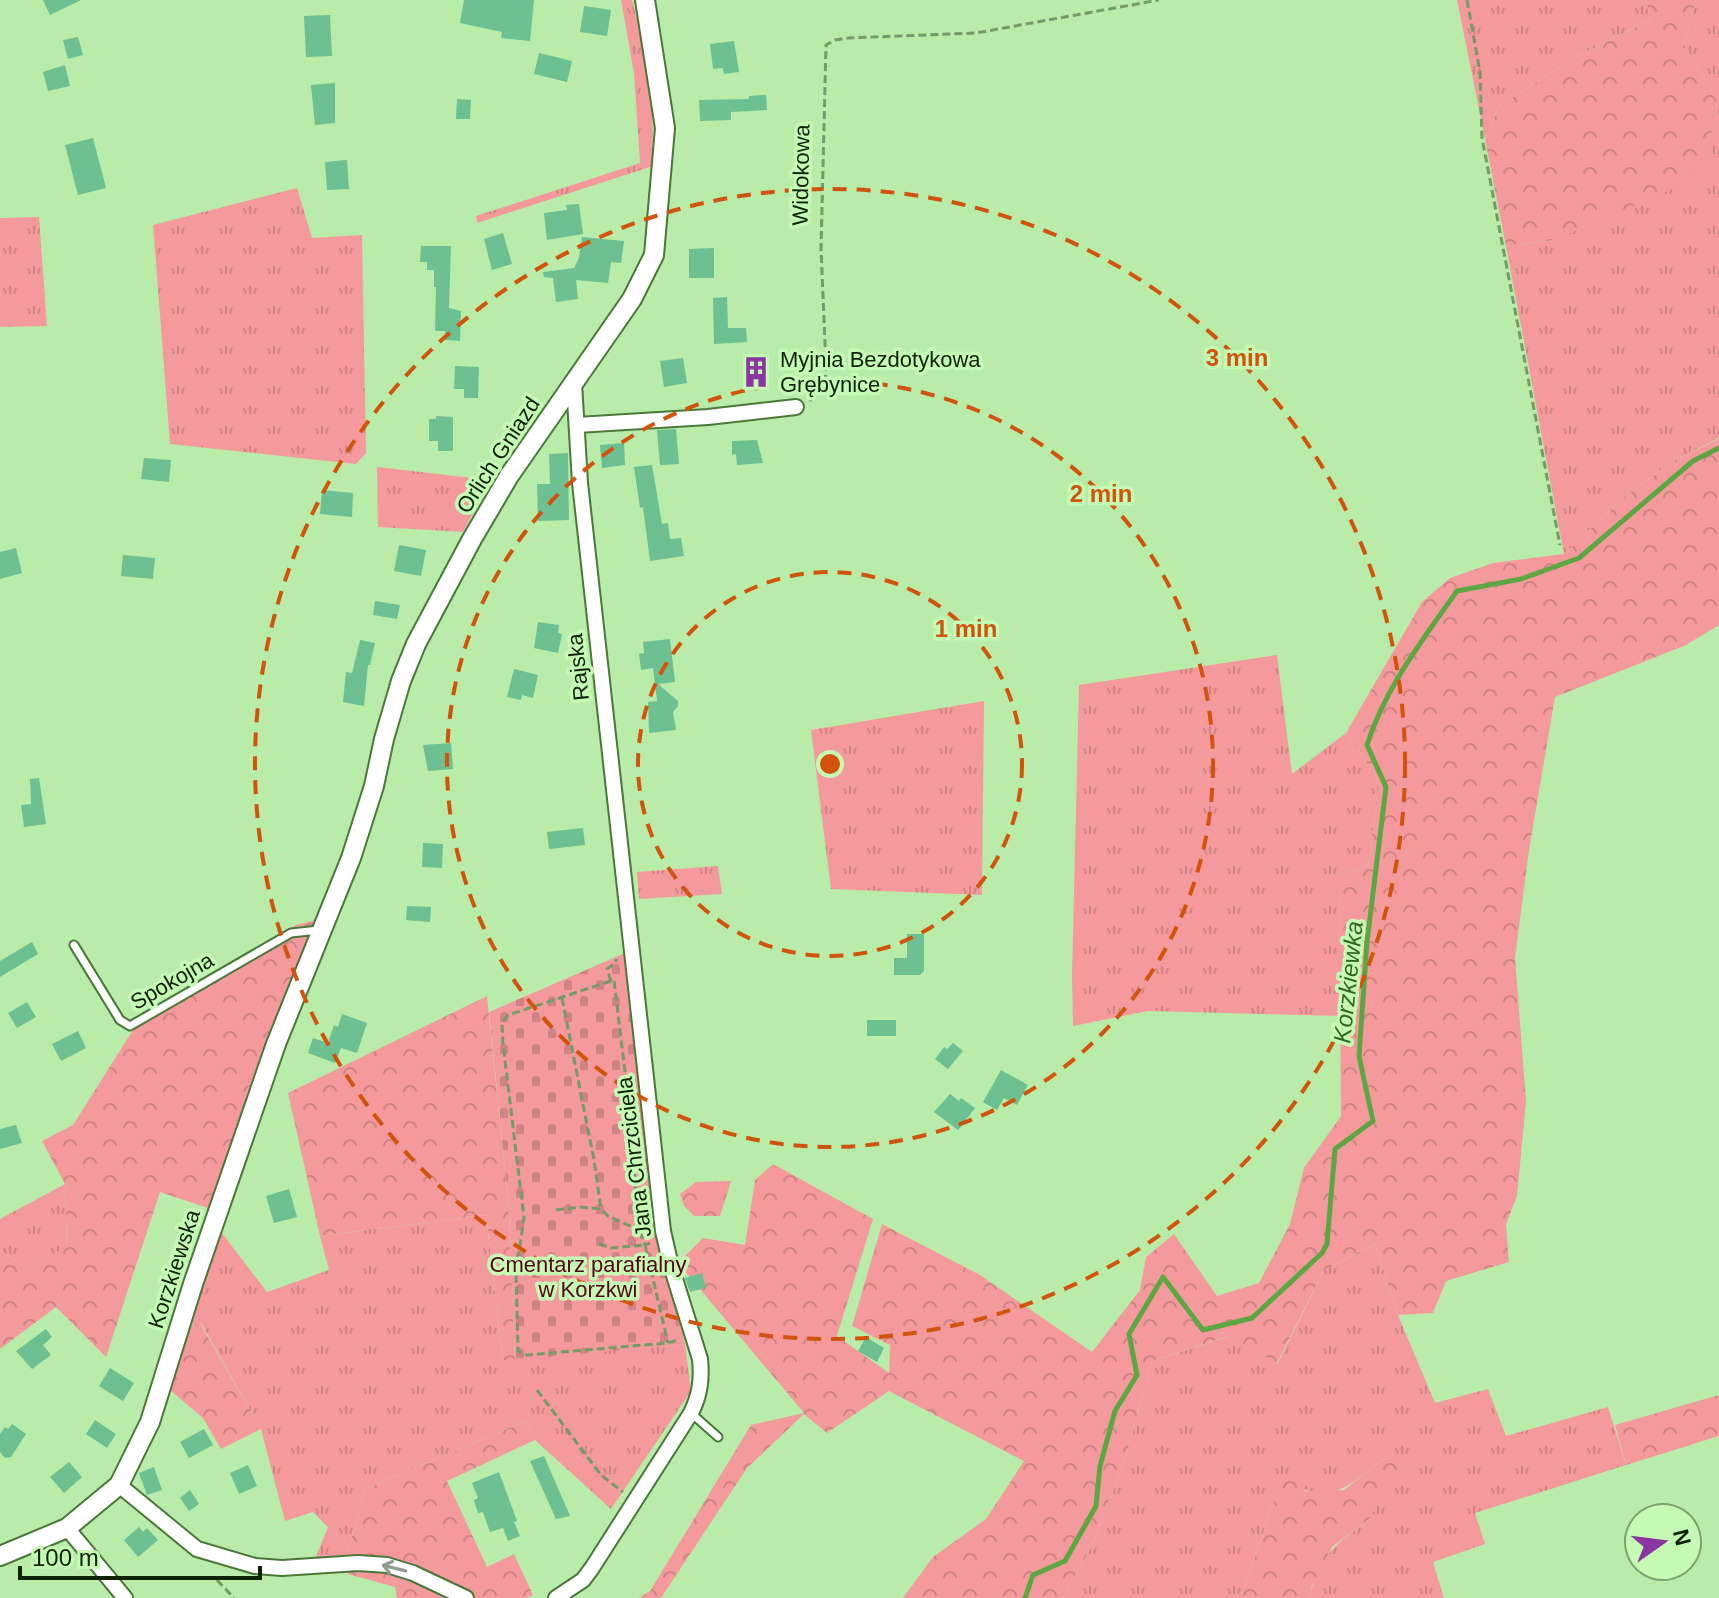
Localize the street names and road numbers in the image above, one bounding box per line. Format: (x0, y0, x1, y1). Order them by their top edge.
street label: Widokowa (788, 123, 814, 226)
street label: Orlich Gniazd (451, 392, 545, 518)
street label: Rajska (562, 631, 594, 702)
street label: Spokojna (126, 947, 219, 1015)
street label: Jana Chrzciciela (612, 1075, 656, 1239)
street label: Korzkiewska (143, 1206, 205, 1332)

